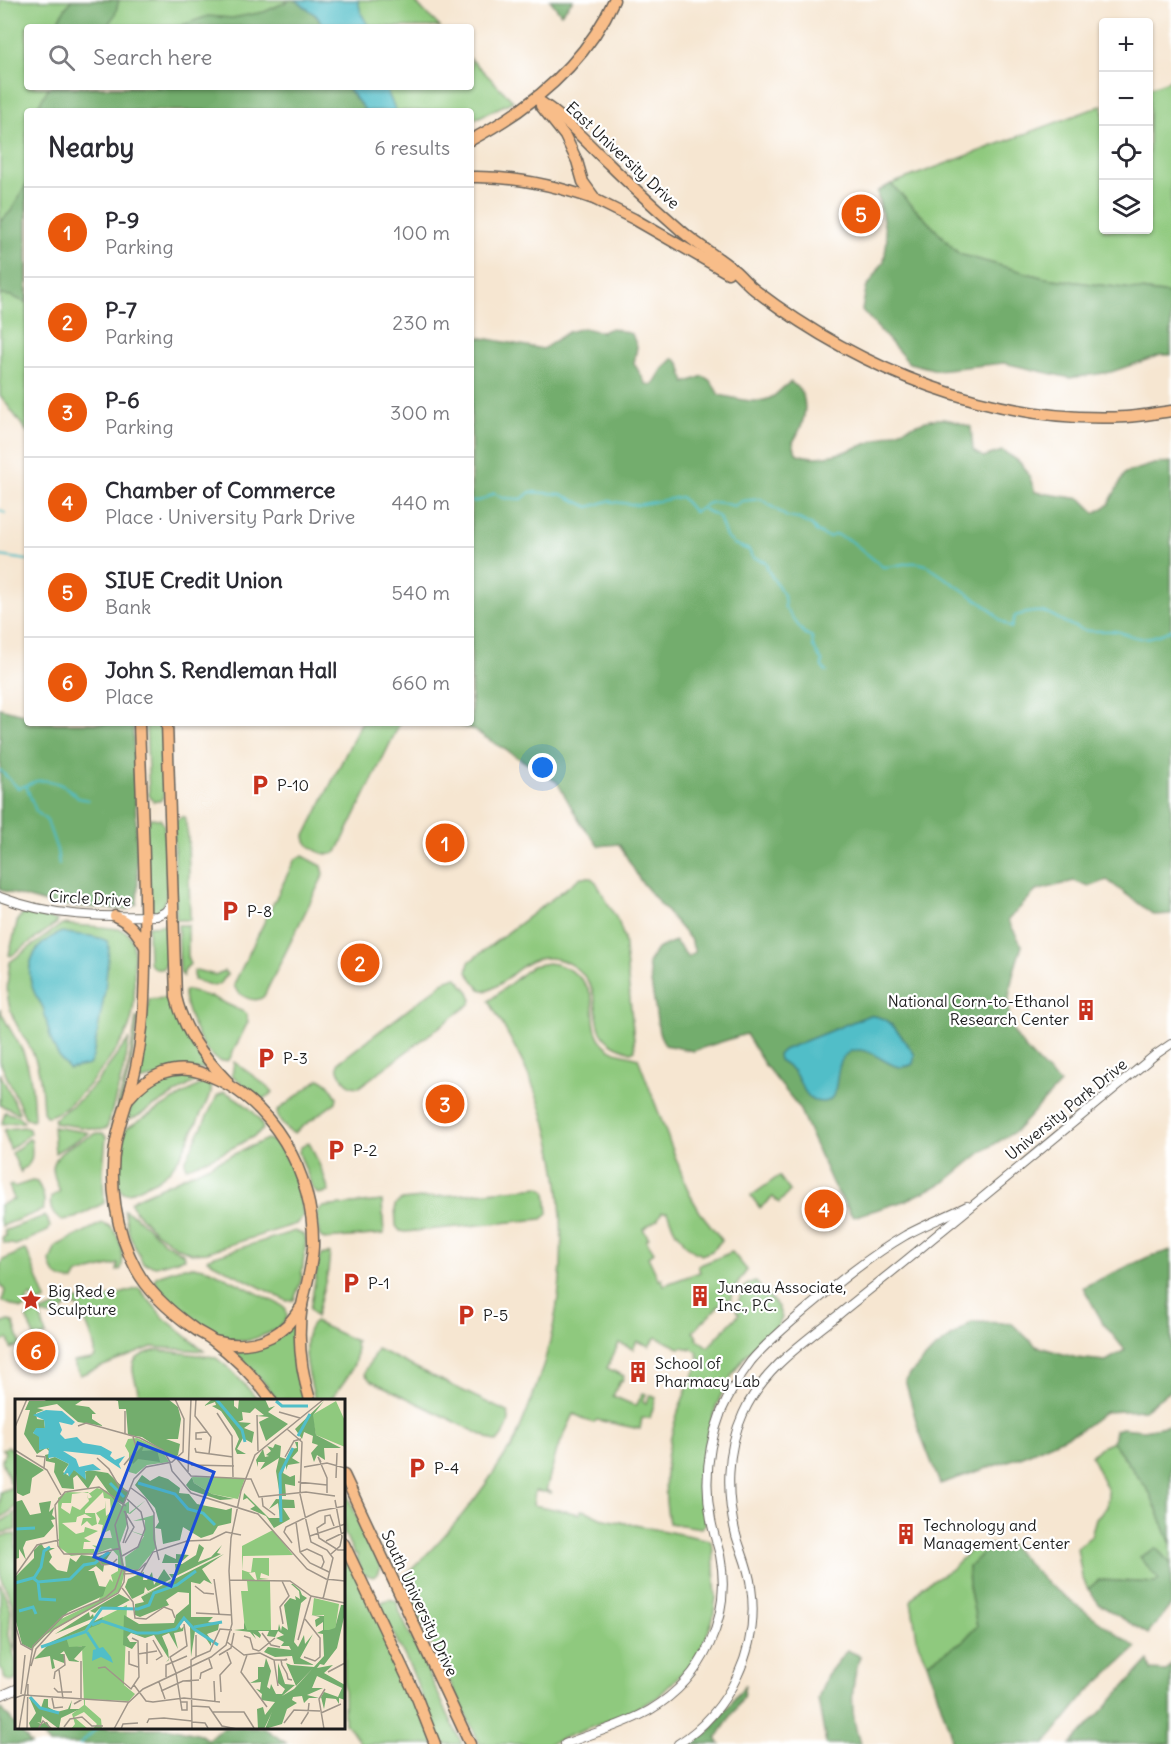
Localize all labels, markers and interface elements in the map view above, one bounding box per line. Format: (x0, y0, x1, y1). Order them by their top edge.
map controls (1099, 18, 1153, 234)
button: + (1099, 18, 1153, 72)
search box (24, 24, 474, 90)
icon: search (45, 41, 78, 74)
text: Search here (93, 43, 212, 71)
button: − (1099, 72, 1153, 126)
street label: East University Drive (562, 97, 684, 213)
button: locate (1099, 126, 1153, 180)
text: Nearby (48, 131, 134, 164)
text: 6 results (374, 135, 450, 160)
button: layers (1099, 180, 1153, 234)
pin: 5 (842, 192, 880, 236)
text: P-9 (105, 206, 139, 234)
text: 1 (64, 220, 71, 245)
text: 100 m (393, 220, 450, 245)
text: Parking (105, 234, 174, 259)
text: P-7 (105, 296, 137, 324)
text: 2 (62, 310, 73, 335)
text: 230 m (392, 310, 450, 335)
text: Parking (105, 324, 174, 349)
text: P-6 (105, 386, 140, 414)
text: 3 (62, 400, 73, 425)
text: 300 m (390, 400, 450, 425)
text: Parking (105, 414, 174, 439)
text: Chamber of Commerce (105, 476, 335, 504)
text: 4 (62, 490, 73, 515)
text: 440 m (391, 490, 450, 515)
text: Place · University Park Drive (105, 504, 355, 529)
text: SIUE Credit Union (105, 566, 283, 594)
text: 5 (62, 580, 73, 605)
text: 540 m (391, 580, 450, 605)
text: Bank (105, 594, 151, 619)
text: John S. Rendleman Hall (105, 656, 337, 684)
text: 6 (62, 670, 73, 695)
text: 660 m (391, 670, 450, 695)
text: Place (105, 684, 153, 709)
your location (528, 753, 557, 782)
parking icon: P-10 (248, 773, 272, 797)
place label: P-10 (277, 775, 309, 795)
pin: 1 (426, 820, 464, 866)
street label: Circle Drive (48, 886, 132, 910)
parking icon: P-8 (218, 899, 242, 923)
place label: P-8 (247, 901, 272, 921)
pin: 2 (340, 940, 380, 986)
place label: National Corn-to-Ethanol Research Center (888, 991, 1069, 1029)
building icon: National Corn-to-Ethanol Research Center (1074, 998, 1098, 1022)
parking icon: P-3 (254, 1046, 278, 1070)
place label: P-3 (283, 1048, 308, 1068)
street label: University Park Drive (1001, 1054, 1131, 1164)
pin: 3 (426, 1082, 464, 1126)
parking icon: P-2 (324, 1138, 348, 1162)
place label: P-2 (353, 1140, 378, 1160)
pin: 4 (804, 1186, 844, 1232)
parking icon: P-1 (339, 1271, 363, 1295)
place label: P-1 (368, 1273, 390, 1293)
place label: Juneau Associate, Inc., P.C. (717, 1277, 846, 1315)
place label: Big Red e Sculpture (48, 1281, 116, 1319)
building icon: Juneau Associate, Inc., P.C. (688, 1284, 712, 1308)
place icon: Big Red e Sculpture (19, 1288, 43, 1312)
parking icon: P-5 (454, 1303, 478, 1327)
place label: P-5 (483, 1305, 508, 1325)
pin: 6 (16, 1328, 56, 1374)
place label: School of Pharmacy Lab (655, 1353, 760, 1391)
building icon: School of Pharmacy Lab (626, 1360, 650, 1384)
inset map (15, 1399, 345, 1729)
parking icon: P-4 (405, 1456, 429, 1480)
place label: P-4 (434, 1458, 459, 1478)
place label: Technology and Management Center (923, 1515, 1071, 1553)
building icon: Technology and Management Center (894, 1522, 918, 1546)
street label: South University Drive (377, 1527, 463, 1679)

